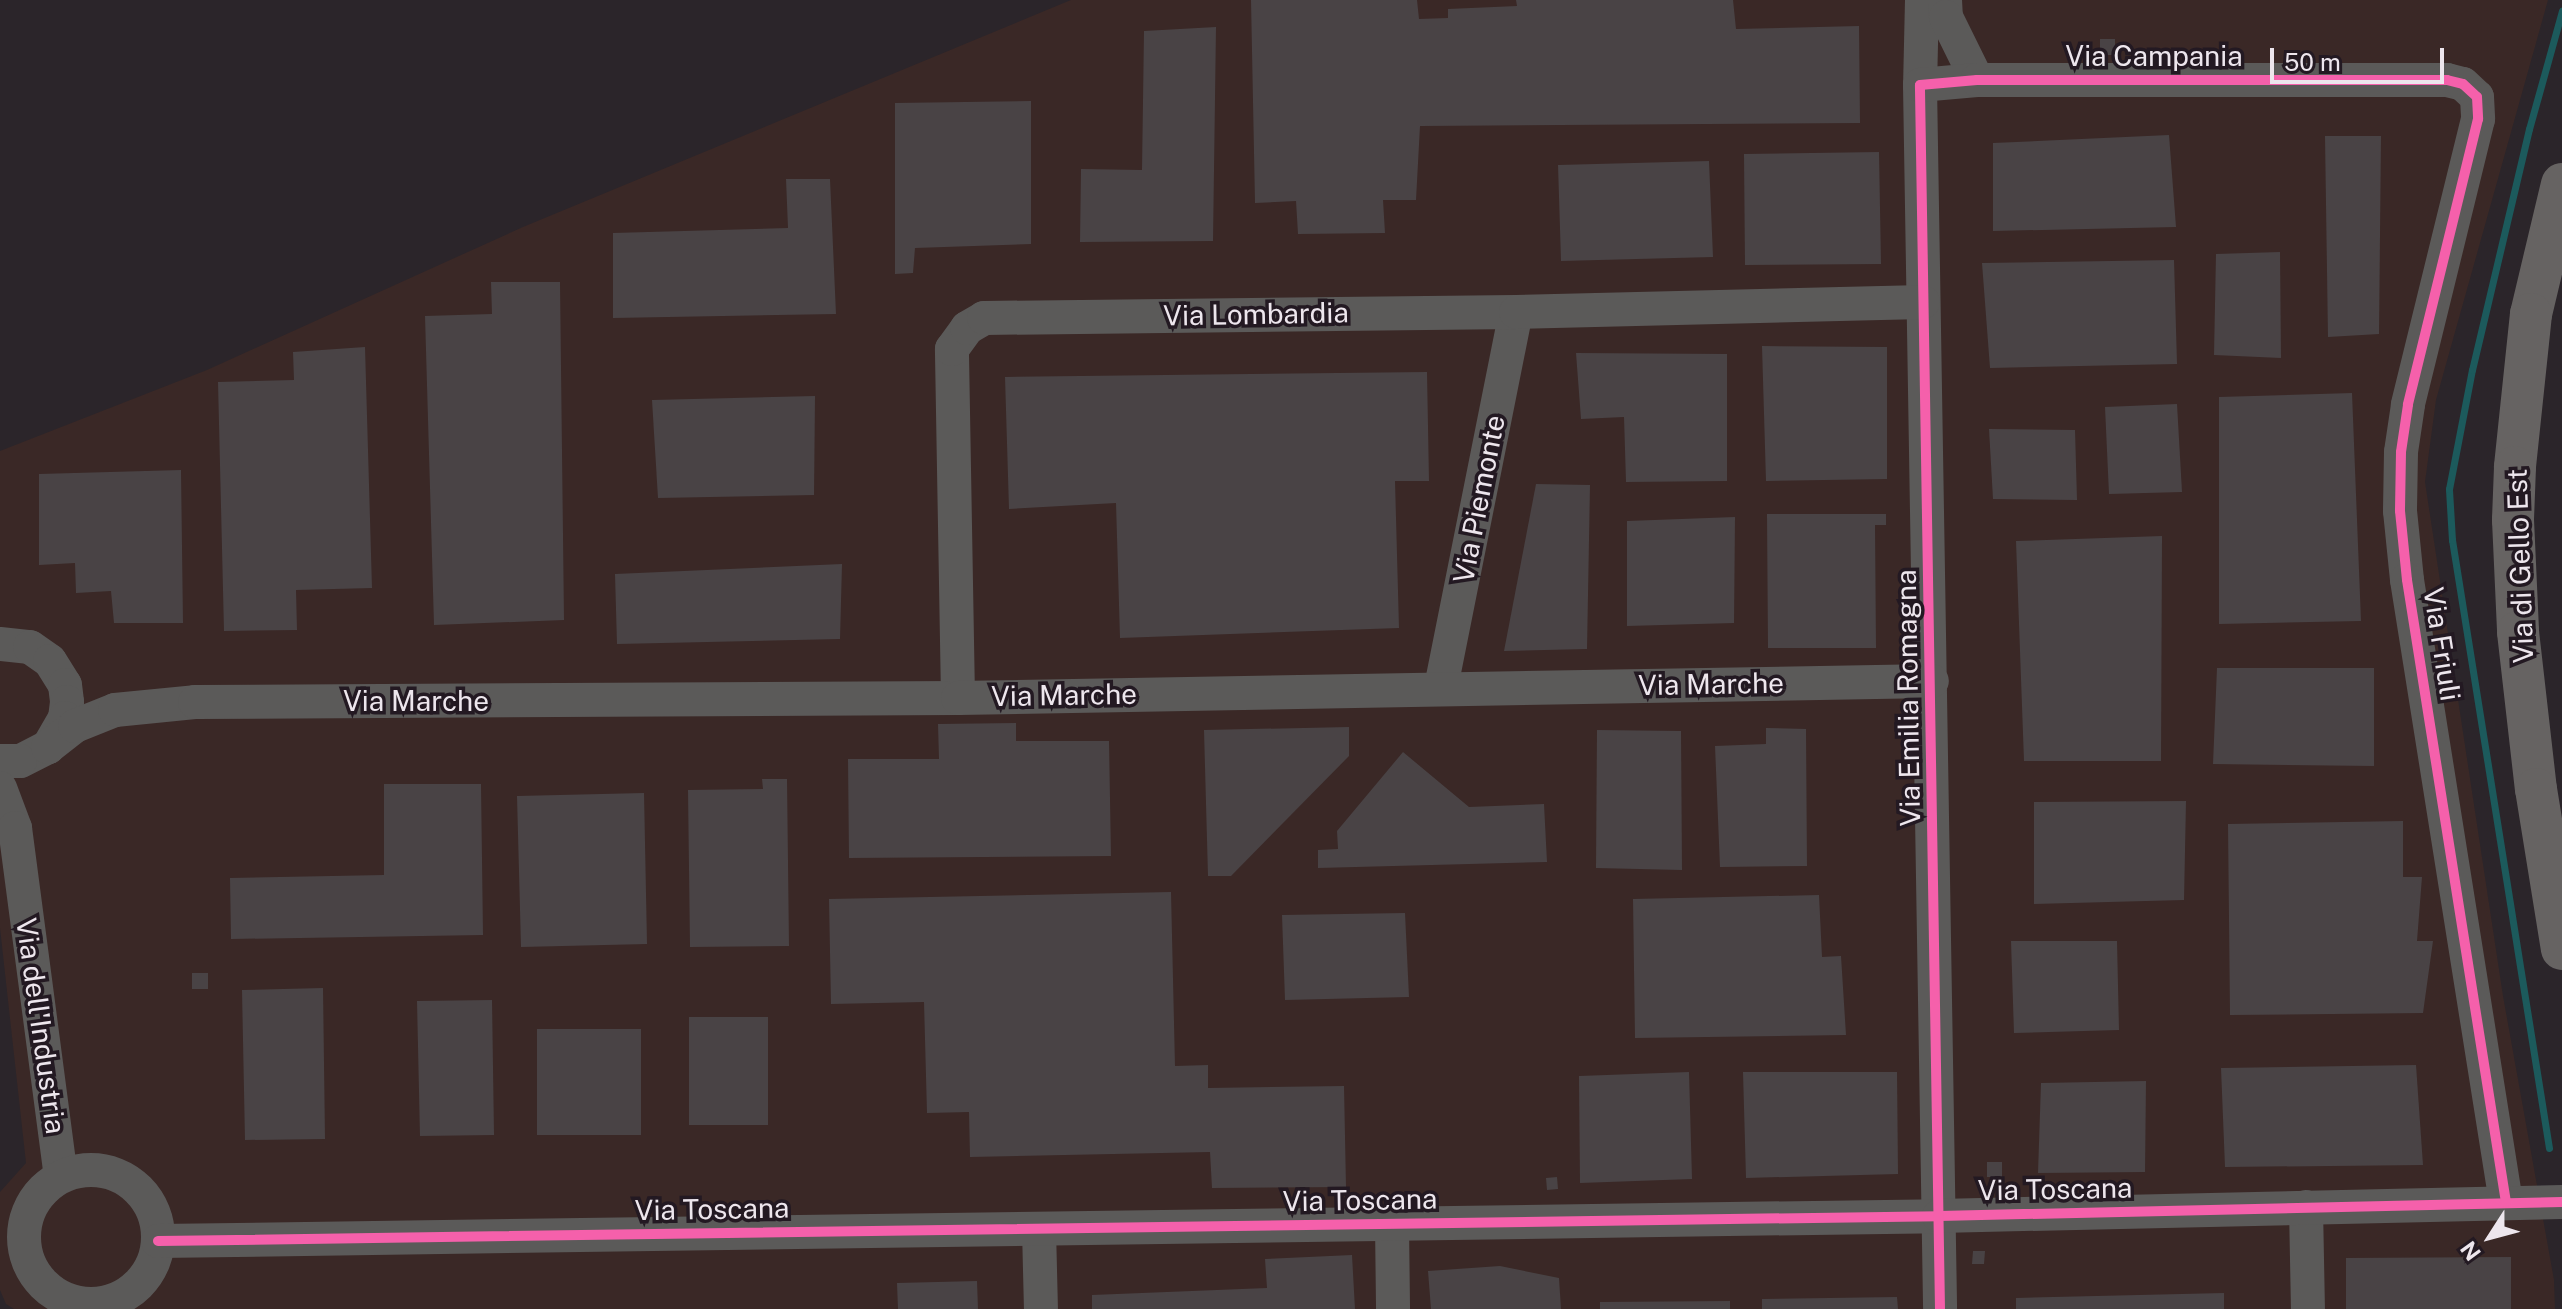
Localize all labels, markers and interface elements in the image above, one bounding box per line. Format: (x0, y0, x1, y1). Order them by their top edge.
scale bar (2274, 32, 2448, 82)
street label: Via Campania (2065, 39, 2243, 73)
text: 50 m (2284, 48, 2341, 76)
street label: Via Lombardia (1163, 296, 1349, 332)
street label: Via Piemonte (1446, 412, 1512, 586)
street label: Via di Gello Est (2500, 468, 2540, 664)
street label: Via Emilia Romagna (1889, 569, 1927, 827)
street label: Via Friuli (2416, 585, 2468, 703)
street label: Via Marche (1638, 666, 1784, 702)
street label: Via Marche (991, 677, 1137, 713)
street label: Via Marche (343, 684, 489, 718)
street label: Via dell'Industria (9, 916, 73, 1136)
street label: Via Toscana (1977, 1171, 2133, 1207)
street label: Via Toscana (1282, 1182, 1438, 1218)
street label: Via Toscana (634, 1191, 790, 1227)
north arrow (2450, 1197, 2530, 1277)
text: N (2455, 1237, 2486, 1266)

